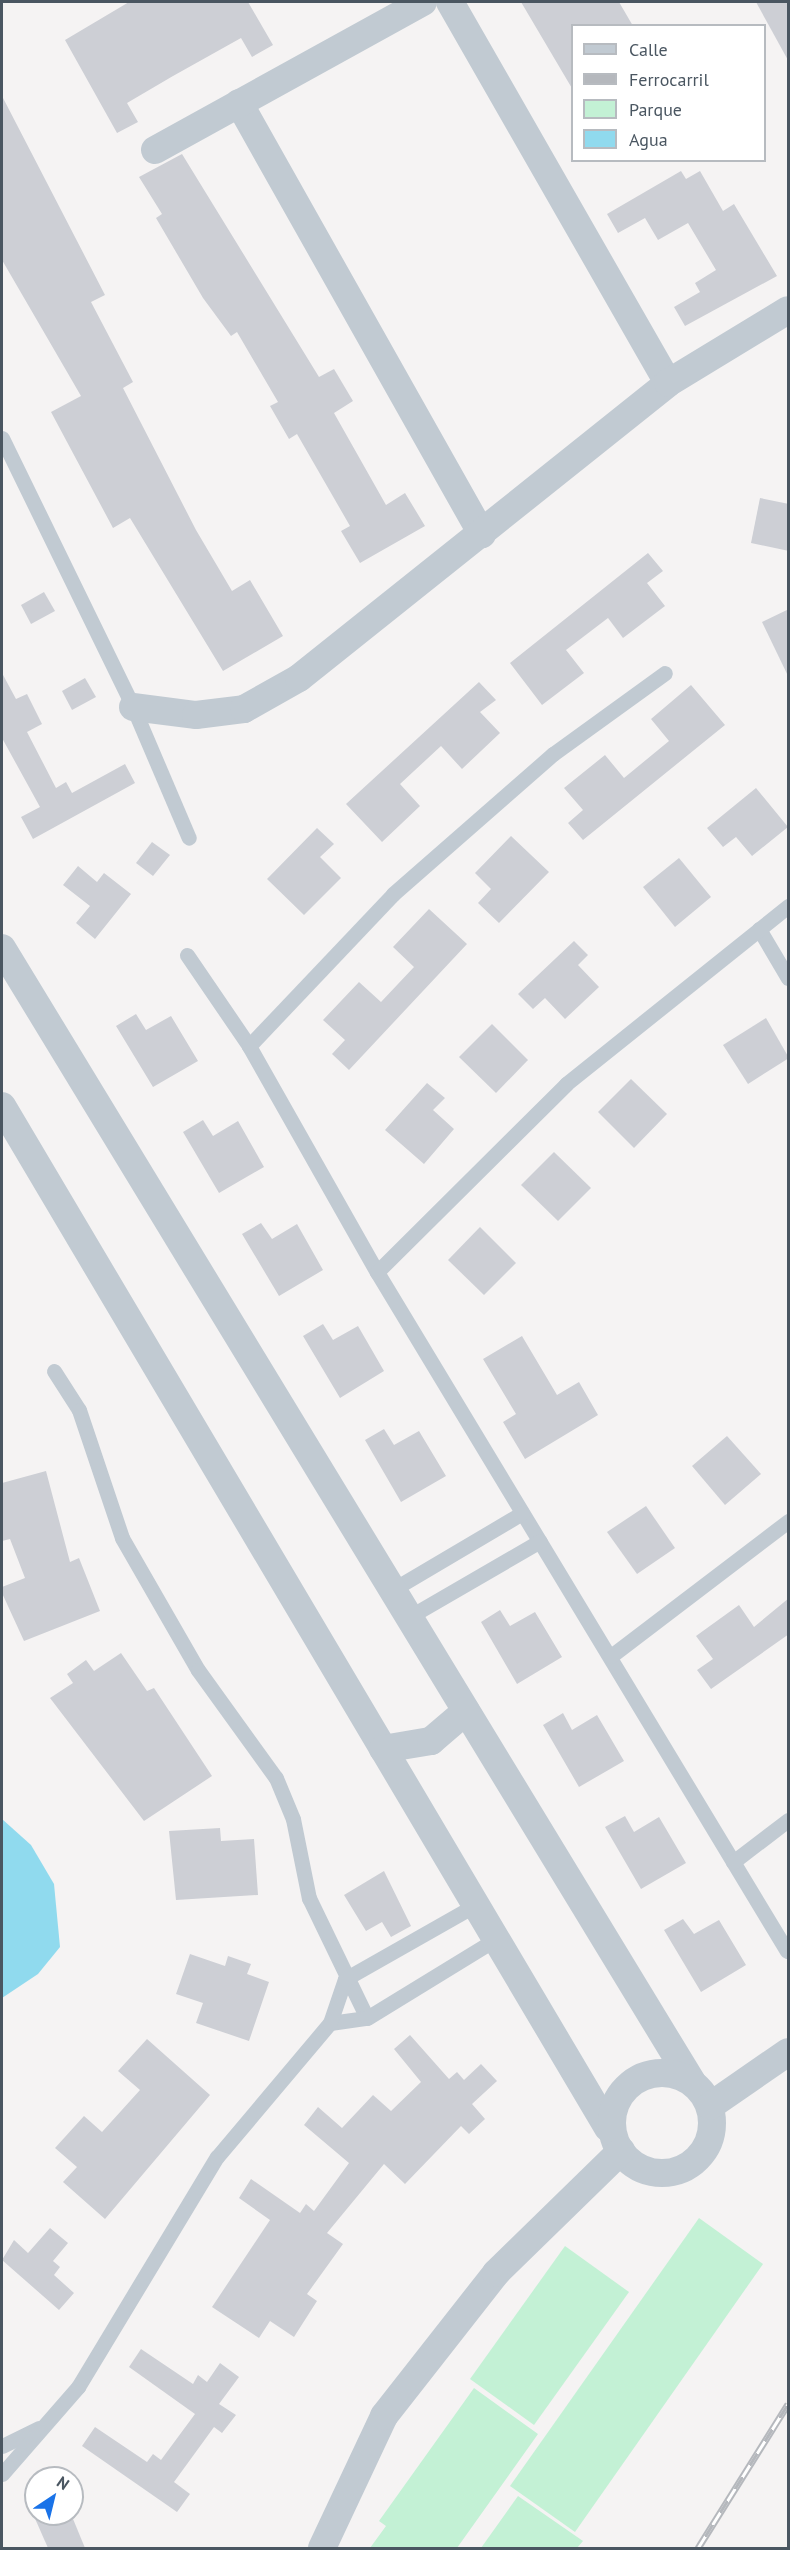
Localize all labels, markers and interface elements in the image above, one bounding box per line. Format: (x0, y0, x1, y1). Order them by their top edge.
legend (571, 24, 766, 162)
text: Calle (629, 38, 668, 61)
text: Ferrocarril (629, 68, 709, 91)
text: Parque (629, 98, 682, 121)
text: Agua (629, 128, 668, 151)
north arrow (24, 2466, 84, 2526)
text: N (53, 2472, 73, 2494)

